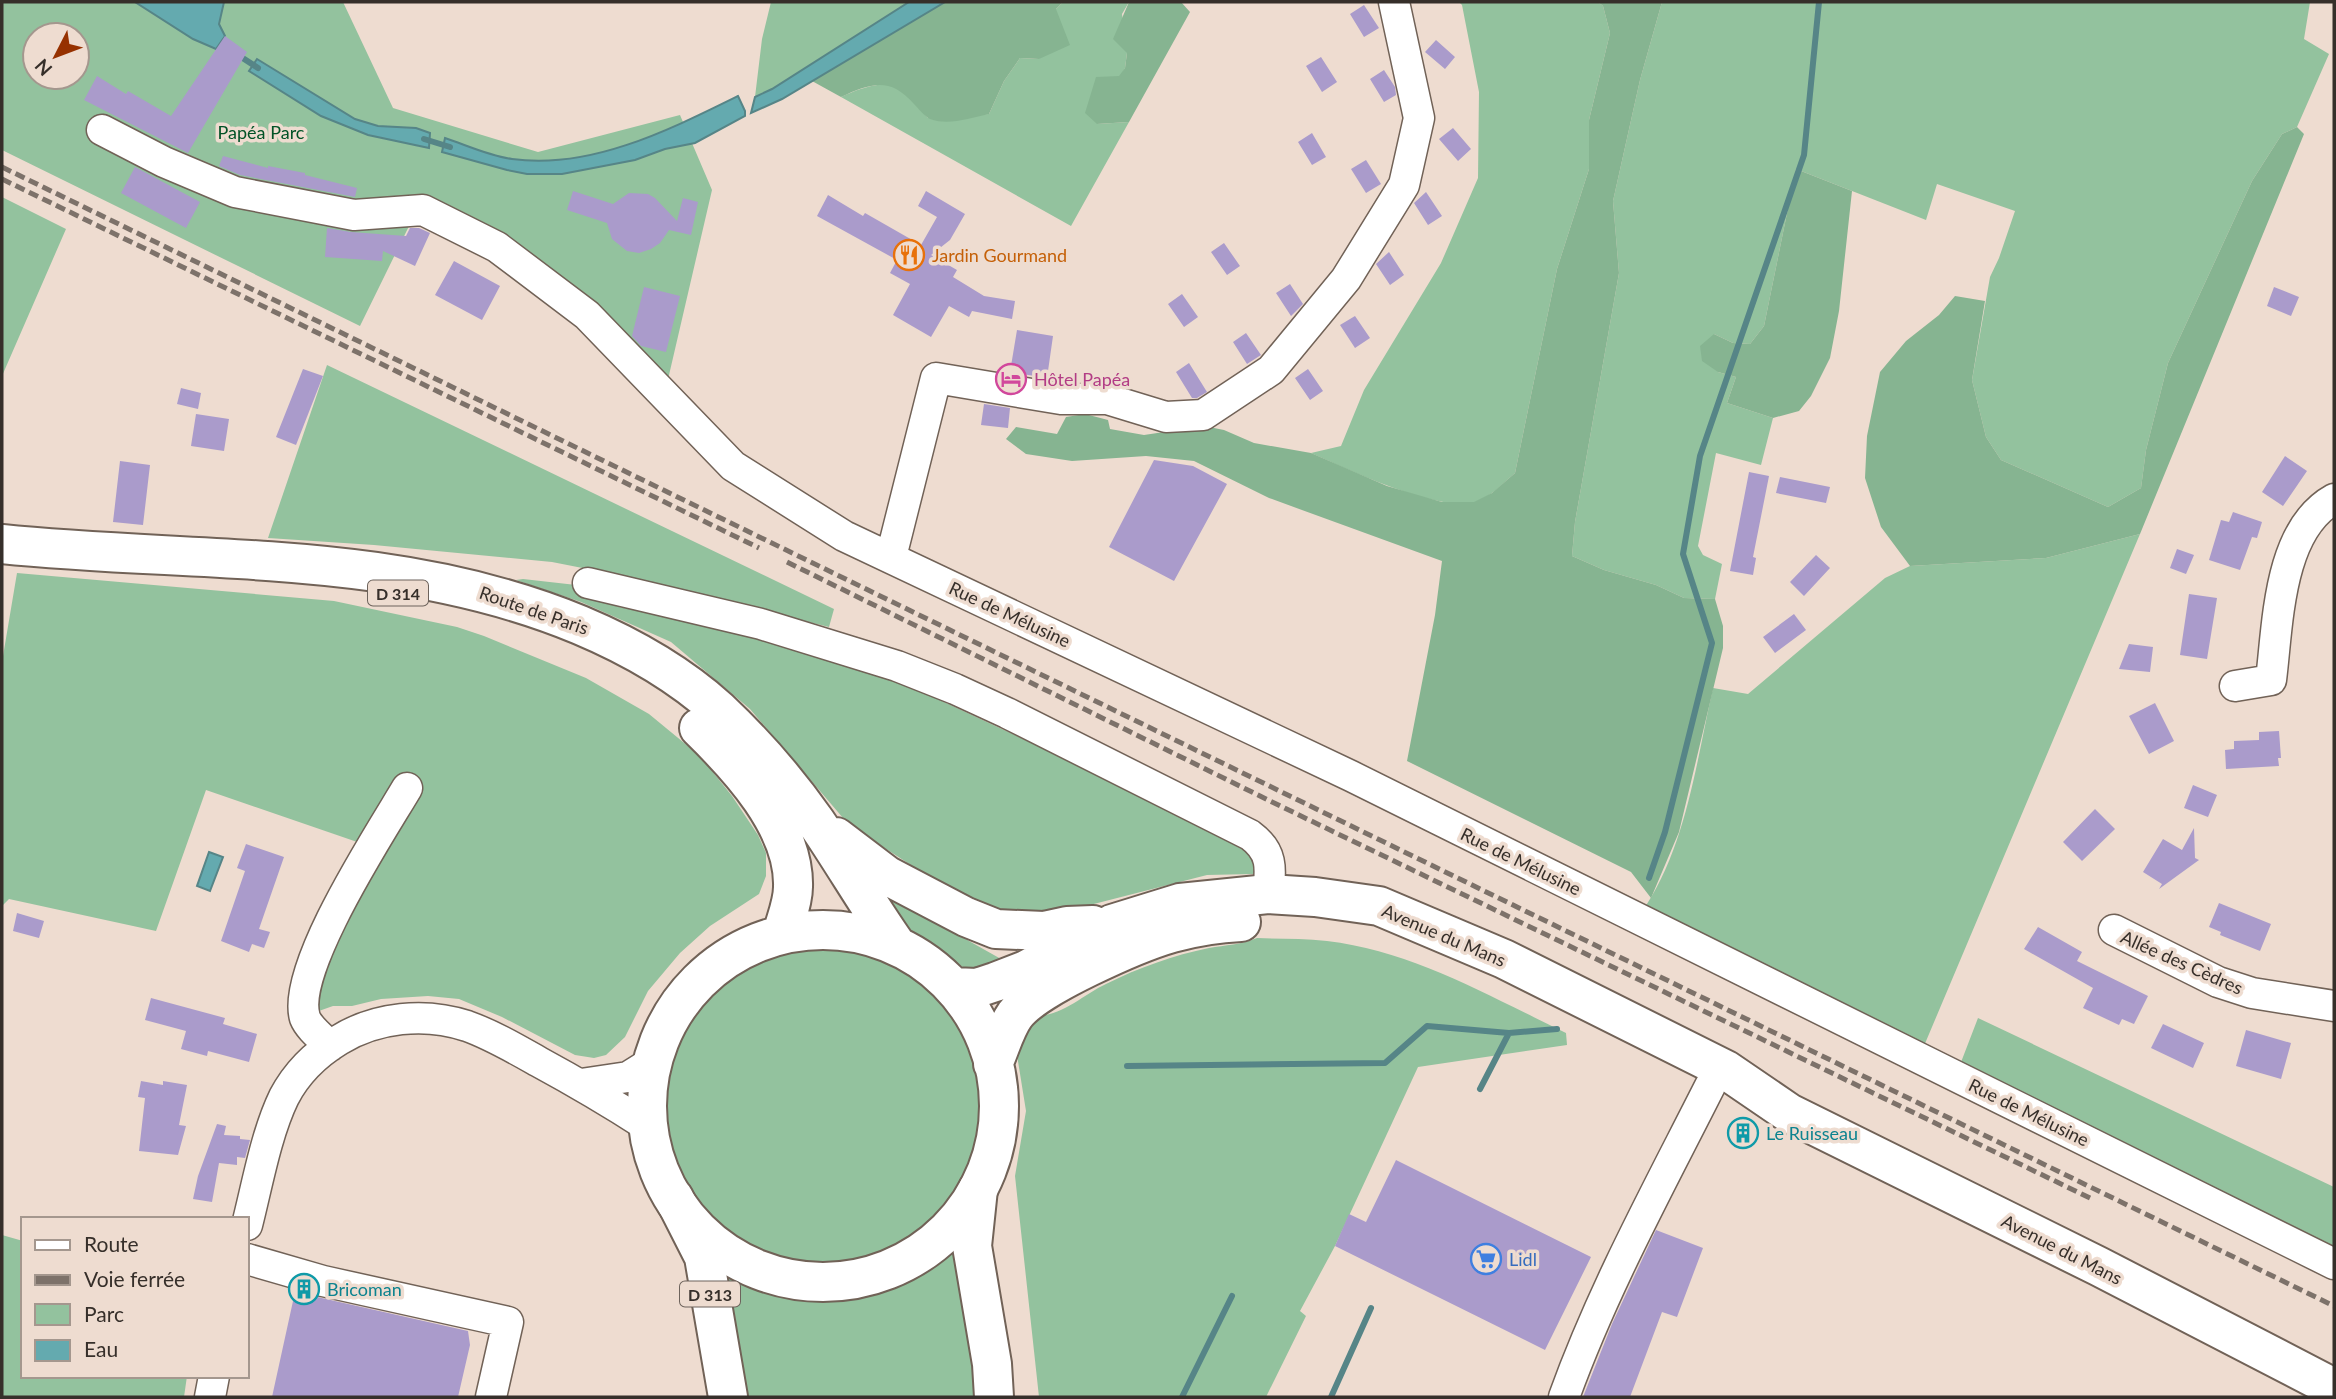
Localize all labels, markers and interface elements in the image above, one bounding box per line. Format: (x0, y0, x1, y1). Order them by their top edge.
north arrow (21, 21, 91, 91)
text: N (30, 55, 56, 81)
park label: Papéa Parc (218, 121, 305, 143)
restaurant icon: Jardin Gourmand (892, 238, 926, 272)
place label: Jardin Gourmand (932, 244, 1067, 266)
hotel icon: Hôtel Papéa (994, 362, 1028, 396)
place label: Hôtel Papéa (1034, 368, 1130, 390)
street label: Rue de Mélusine (946, 576, 1074, 652)
road number: D 314 (368, 580, 428, 606)
street label: Route de Paris (477, 581, 592, 639)
street label: Rue de Mélusine (1457, 822, 1585, 900)
street label: Avenue du Mans (1379, 899, 1509, 971)
street label: Allée des Cèdres (2118, 925, 2247, 999)
street label: Rue de Mélusine (1965, 1073, 2093, 1151)
building icon: Le Ruisseau (1726, 1116, 1760, 1150)
place label: Le Ruisseau (1766, 1122, 1858, 1144)
street label: Avenue du Mans (1998, 1209, 2126, 1289)
legend (21, 1217, 248, 1378)
text: Route (84, 1231, 139, 1256)
supermarket icon: Lidl (1469, 1242, 1503, 1276)
place label: Lidl (1509, 1248, 1537, 1270)
text: Voie ferrée (84, 1266, 185, 1291)
building icon: Bricoman (287, 1272, 321, 1306)
place label: Bricoman (327, 1278, 402, 1300)
road number: D 313 (680, 1282, 740, 1306)
text: Parc (84, 1301, 124, 1326)
text: Eau (84, 1336, 118, 1361)

